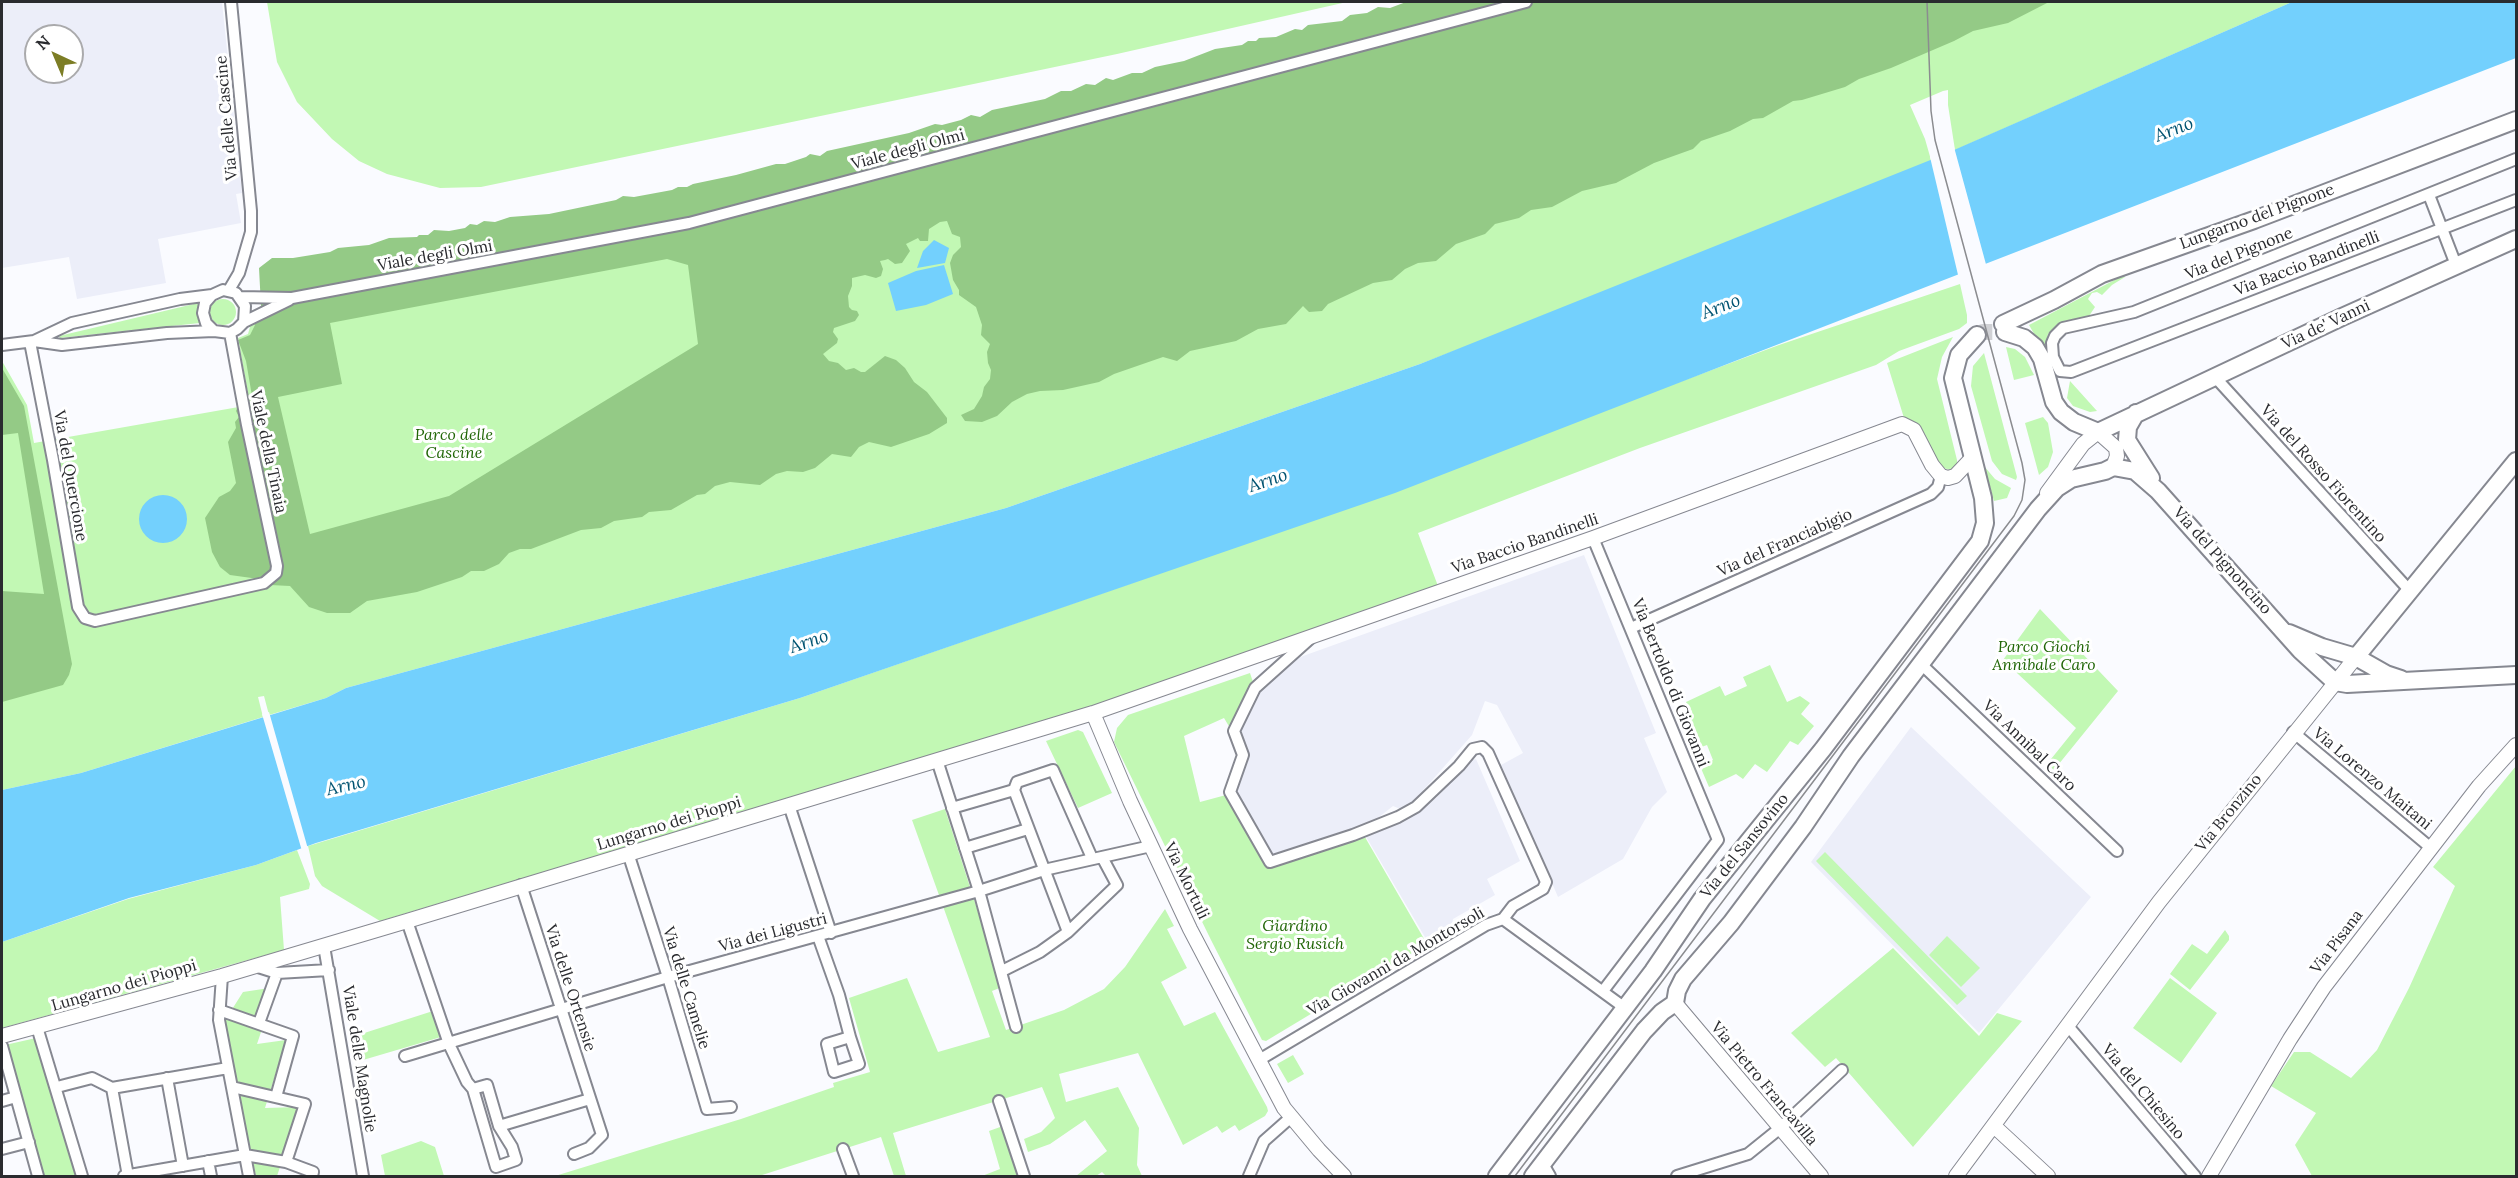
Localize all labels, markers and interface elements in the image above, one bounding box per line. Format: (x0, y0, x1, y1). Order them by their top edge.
north arrow (24, 24, 84, 84)
text: N (31, 31, 54, 54)
street label: Via delle Cascine (212, 55, 242, 181)
water label: Arno (2152, 113, 2196, 147)
street label: Viale degli Olmi (849, 126, 967, 174)
street label: Lungarno del Pignone (2177, 180, 2337, 254)
street label: Via del Pignone (2182, 224, 2296, 284)
street label: Via Baccio Bandinelli (2232, 227, 2382, 301)
street label: Viale degli Olmi (376, 236, 494, 276)
water label: Arno (1699, 290, 1743, 324)
street label: Via de' Vanni (2279, 296, 2373, 354)
street label: Viale della Tinaia (246, 389, 290, 515)
street label: Via del Rosso Fiorentino (2256, 401, 2390, 547)
street label: Via del Quercione (49, 409, 91, 543)
park label: Parco delle Cascine (415, 425, 493, 463)
water label: Arno (1246, 464, 1290, 498)
street label: Via del Pignoncino (2169, 503, 2275, 619)
street label: Via del Franciabigio (1715, 505, 1855, 581)
street label: Via Baccio Bandinelli (1449, 510, 1601, 578)
street label: Via Bertoldo di Giovanni (1627, 596, 1713, 770)
water label: Arno (787, 625, 831, 659)
park label: Parco Giochi Annibale Caro (1992, 637, 2096, 675)
street label: Via Annibal Caro (1978, 696, 2080, 796)
street label: Via Lorenzo Maitani (2309, 724, 2435, 834)
street label: Via Bronzino (2192, 770, 2266, 856)
water label: Arno (324, 771, 368, 801)
street label: Via del Sansovino (1697, 790, 1793, 902)
street label: Lungarno dei Pioppi (595, 793, 743, 855)
street label: Via Mortuli (1159, 840, 1213, 922)
street label: Via Giovanni da Montorsoli (1304, 903, 1488, 1021)
street label: Via Pisana (2307, 906, 2367, 978)
street label: Via dei Ligustri (717, 909, 829, 957)
park label: Giardino Sergio Rusich (1246, 916, 1344, 954)
street label: Via delle Ortensie (540, 922, 600, 1054)
street label: Via delle Camelie (658, 925, 714, 1051)
street label: Lungarno dei Pioppi (49, 956, 199, 1016)
street label: Viale delle Magnolie (338, 984, 380, 1134)
street label: Via Pietro Francavilla (1707, 1018, 1821, 1150)
street label: Via del Chiesino (2097, 1040, 2189, 1144)

